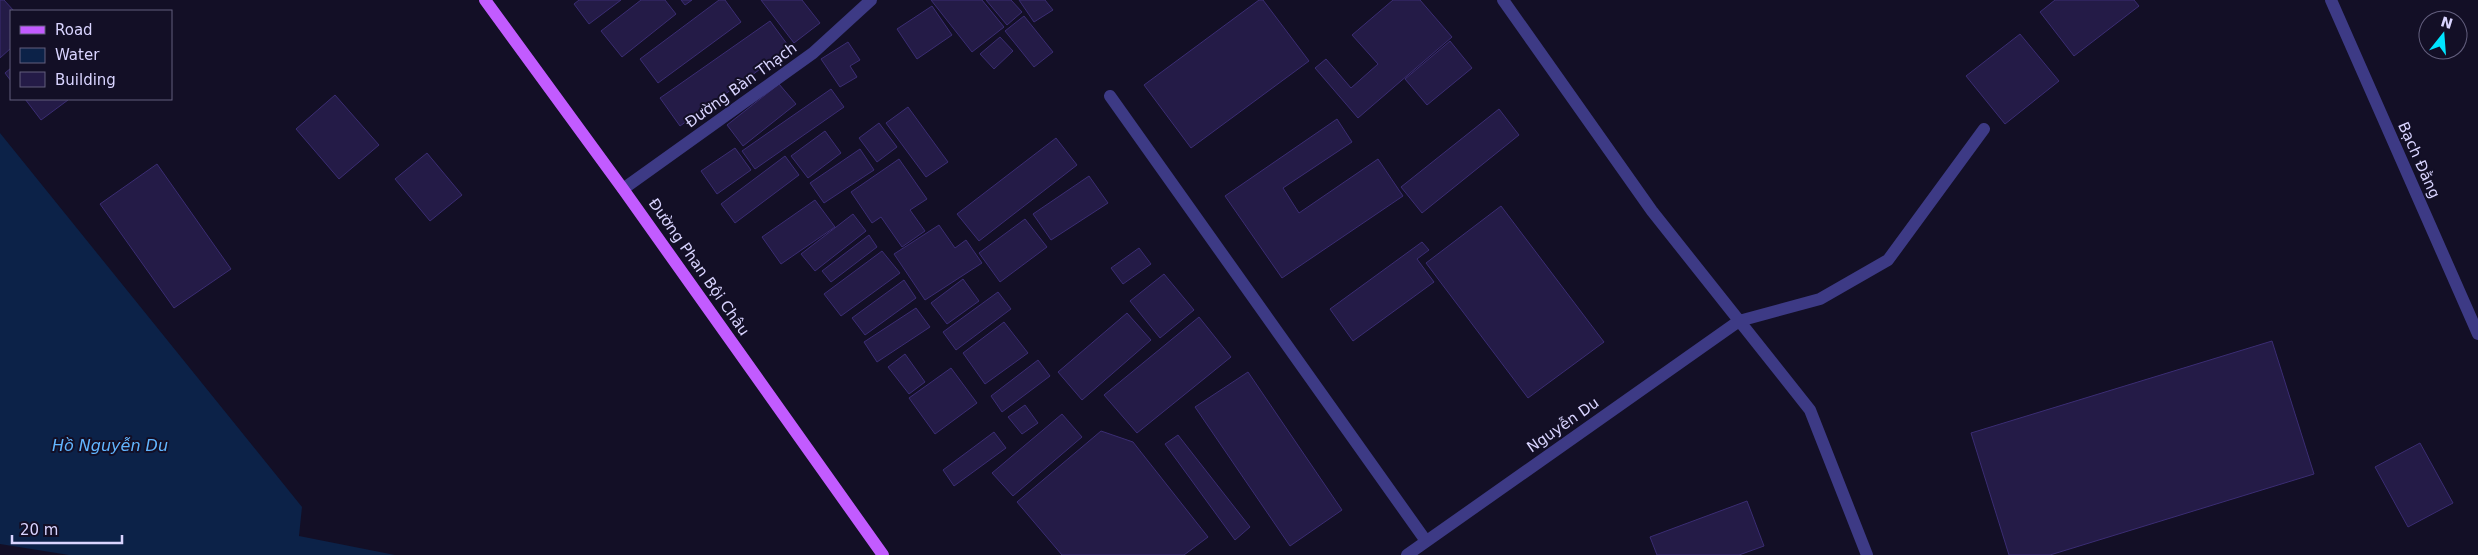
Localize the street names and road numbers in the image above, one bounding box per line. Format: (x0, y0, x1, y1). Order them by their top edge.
street label: Đường Bàn Thạch (682, 38, 800, 132)
street label: Bạch Đằng (2394, 119, 2444, 201)
street label: Đường Phan Bội Châu (645, 195, 753, 339)
street label: Nguyễn Du (1524, 394, 1602, 456)

